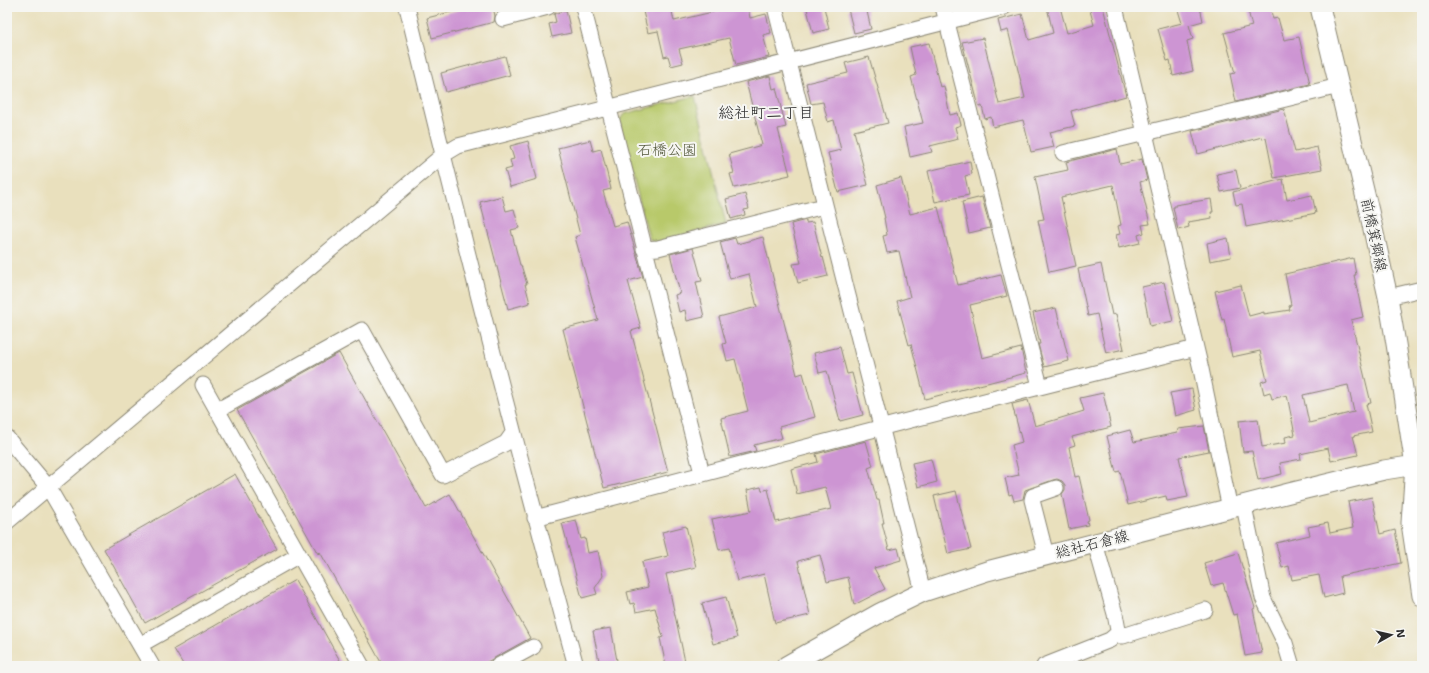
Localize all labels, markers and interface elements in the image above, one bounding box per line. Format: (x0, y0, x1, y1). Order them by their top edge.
district label: 総社町二丁目 (718, 102, 814, 123)
park label: 石橋公園 (637, 140, 697, 160)
street label: 前橋箕郷線 (1356, 196, 1392, 274)
street label: 総社石倉線 (1053, 525, 1131, 563)
north arrow (1371, 615, 1411, 655)
text: N (1392, 628, 1408, 639)

